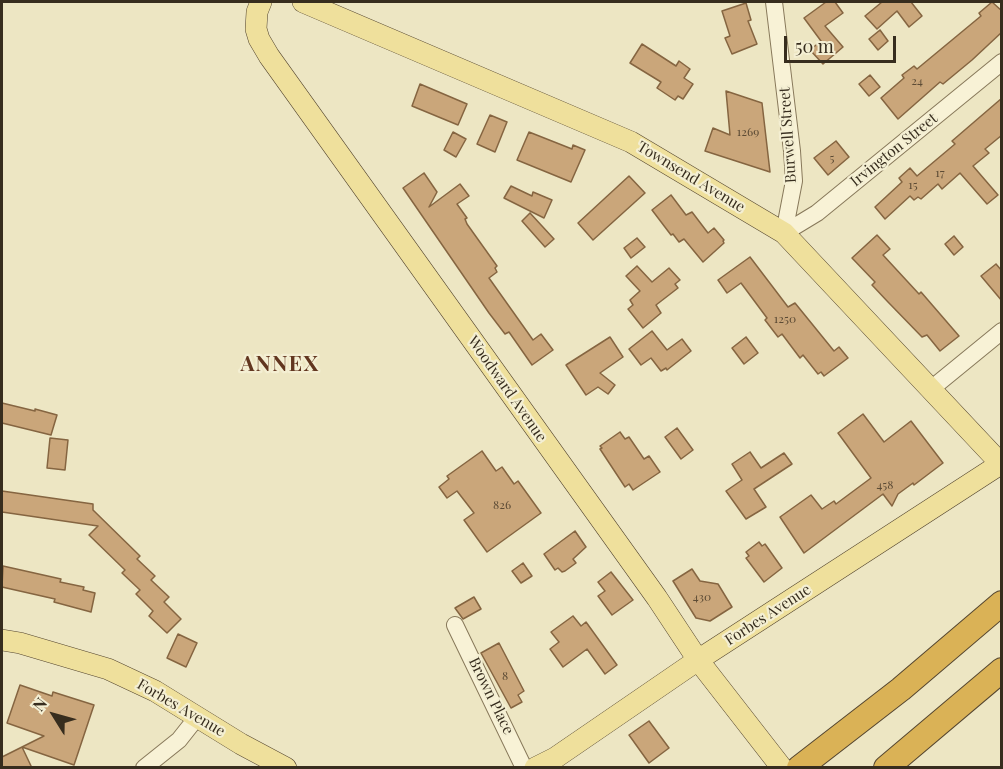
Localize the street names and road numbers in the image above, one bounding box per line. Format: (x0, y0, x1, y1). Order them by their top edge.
street label: Burwell Street (776, 86, 800, 184)
street label: Irvington Street (847, 109, 941, 191)
street label: Townsend Avenue (634, 138, 748, 216)
street label: Woodward Avenue (464, 333, 550, 445)
street label: Forbes Avenue (722, 581, 814, 649)
street label: Brown Place (465, 655, 517, 737)
street label: Forbes Avenue (134, 676, 228, 740)

